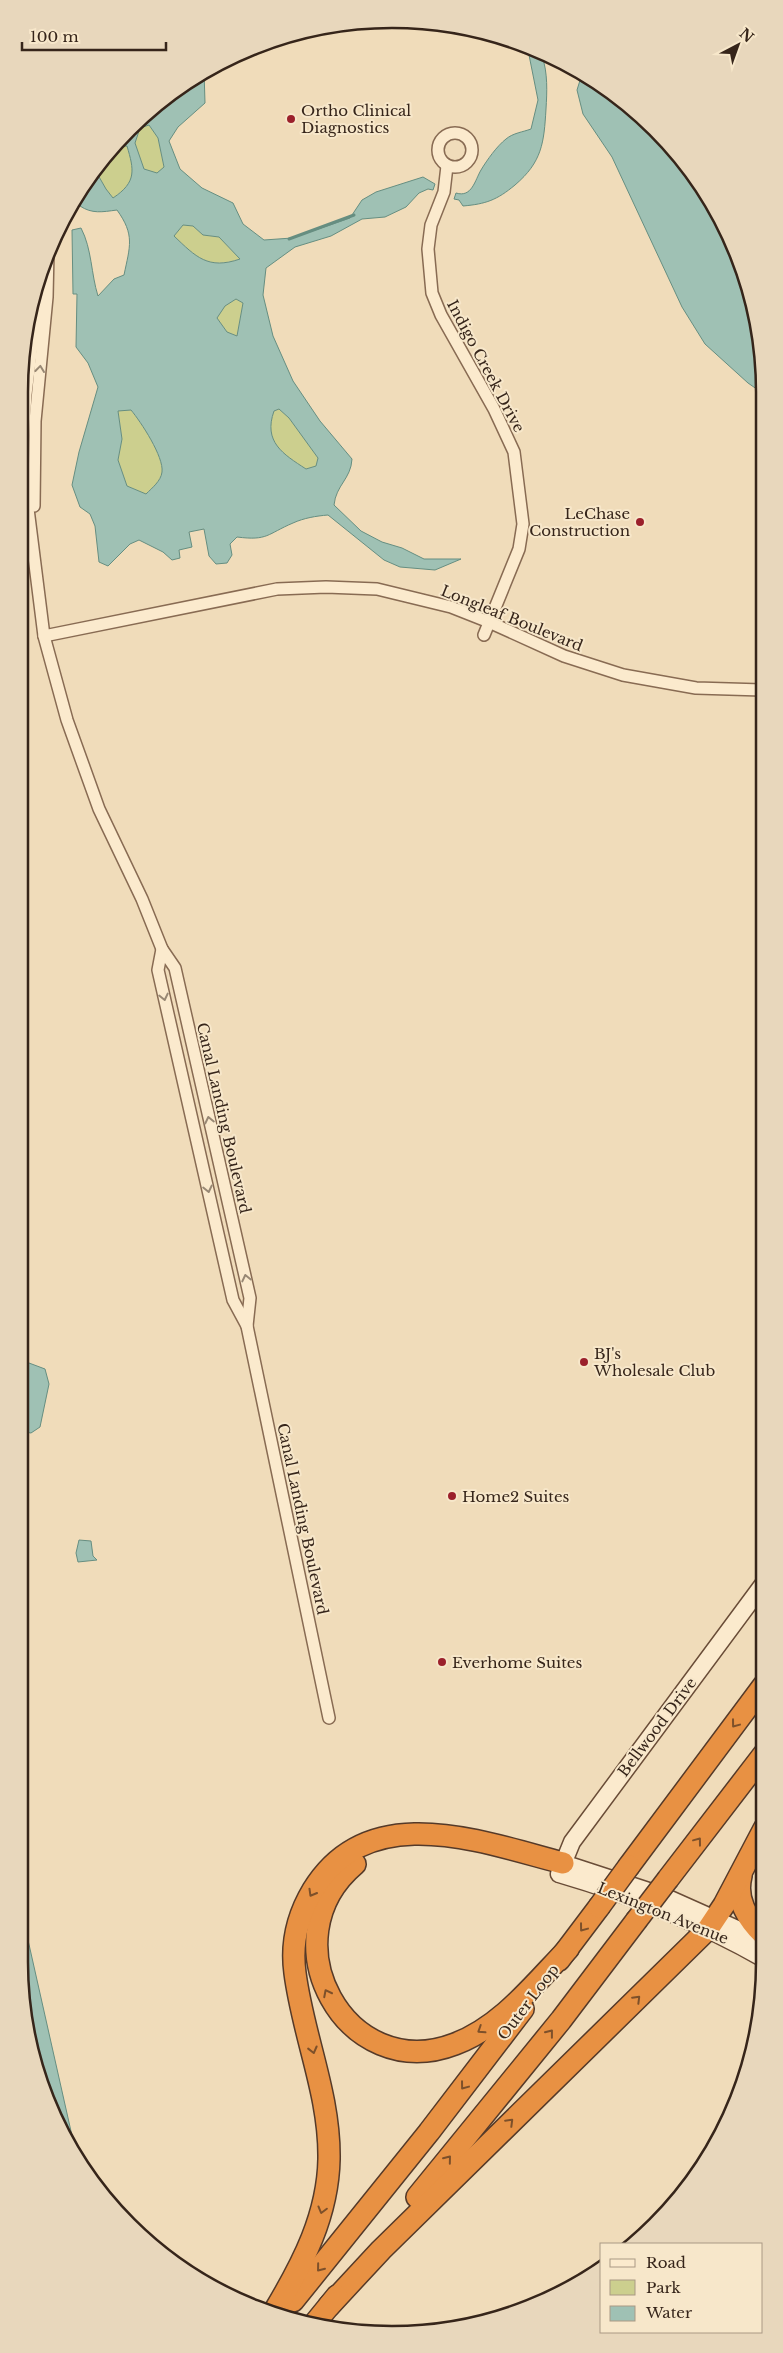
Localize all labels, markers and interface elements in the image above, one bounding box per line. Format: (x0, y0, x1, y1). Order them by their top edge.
scale bar (22, 20, 166, 52)
north arrow (713, 20, 763, 70)
text: N (736, 24, 757, 46)
text: 100 m (30, 27, 79, 46)
place label: Ortho Clinical Diagnostics (301, 101, 411, 137)
marker: Ortho Clinical Diagnostics (285, 113, 297, 125)
street label: Indigo Creek Drive (443, 297, 529, 435)
one-way arrow (34, 365, 45, 373)
place label: LeChase Construction (529, 504, 630, 540)
marker: LeChase Construction (634, 516, 646, 528)
street label: Longleaf Boulevard (438, 581, 586, 655)
one-way arrow (158, 992, 169, 1001)
street label: Canal Landing Boulevard (193, 1021, 255, 1215)
one-way arrow (205, 1115, 215, 1124)
one-way arrow (202, 1185, 213, 1194)
one-way arrow (241, 1274, 251, 1283)
place label: BJ's Wholesale Club (593, 1344, 715, 1380)
marker: BJ's Wholesale Club (578, 1356, 590, 1368)
street label: Canal Landing Boulevard (273, 1421, 333, 1617)
place label: Home2 Suites (462, 1487, 570, 1506)
marker: Home2 Suites (446, 1490, 458, 1502)
place label: Everhome Suites (452, 1653, 582, 1672)
marker: Everhome Suites (436, 1656, 448, 1668)
street label: Bellwood Drive (614, 1674, 700, 1780)
one-way arrow (732, 1718, 740, 1727)
one-way arrow (692, 1838, 700, 1847)
street label: Lexington Avenue (595, 1878, 731, 1948)
one-way arrow (308, 1887, 318, 1896)
one-way arrow (580, 1922, 589, 1932)
street label: Outer Loop (493, 1960, 563, 2044)
one-way arrow (323, 1990, 333, 1999)
one-way arrow (631, 1996, 640, 2005)
one-way arrow (478, 2024, 487, 2033)
one-way arrow (545, 2030, 553, 2039)
one-way arrow (307, 2045, 318, 2054)
one-way arrow (462, 2080, 470, 2089)
one-way arrow (505, 2119, 514, 2128)
one-way arrow (442, 2156, 451, 2165)
one-way arrow (317, 2206, 327, 2214)
legend (600, 2243, 763, 2333)
text: Road (646, 2253, 686, 2272)
one-way arrow (317, 2262, 325, 2271)
text: Park (646, 2278, 682, 2297)
text: Water (645, 2303, 693, 2322)

